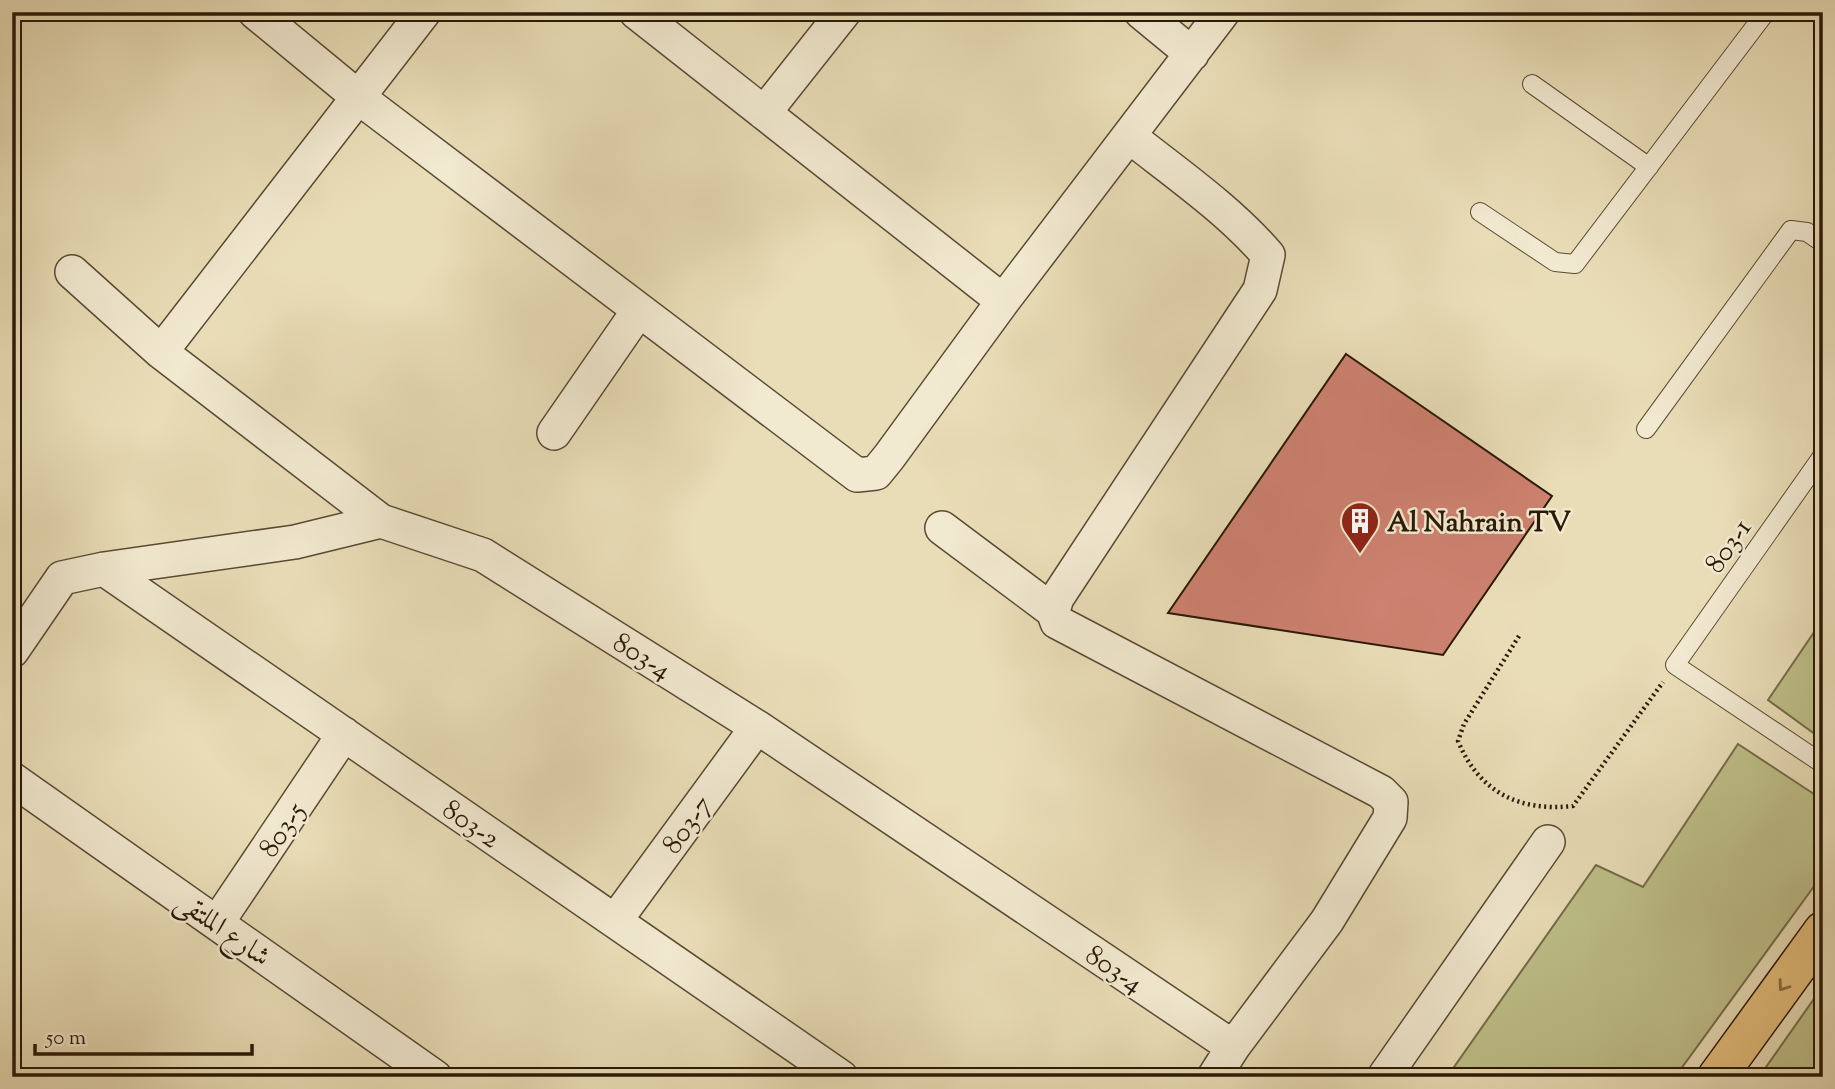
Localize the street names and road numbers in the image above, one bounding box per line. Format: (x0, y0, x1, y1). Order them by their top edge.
street label: 803-1 (1696, 511, 1763, 582)
street label: 803-4 (604, 624, 678, 691)
street label: 803-7 (654, 788, 723, 863)
street label: 803-2 (433, 791, 507, 860)
street label: 803-5 (250, 795, 317, 866)
street label: شارع الملتقى (166, 883, 278, 979)
street label: 803-4 (1076, 937, 1150, 1004)

